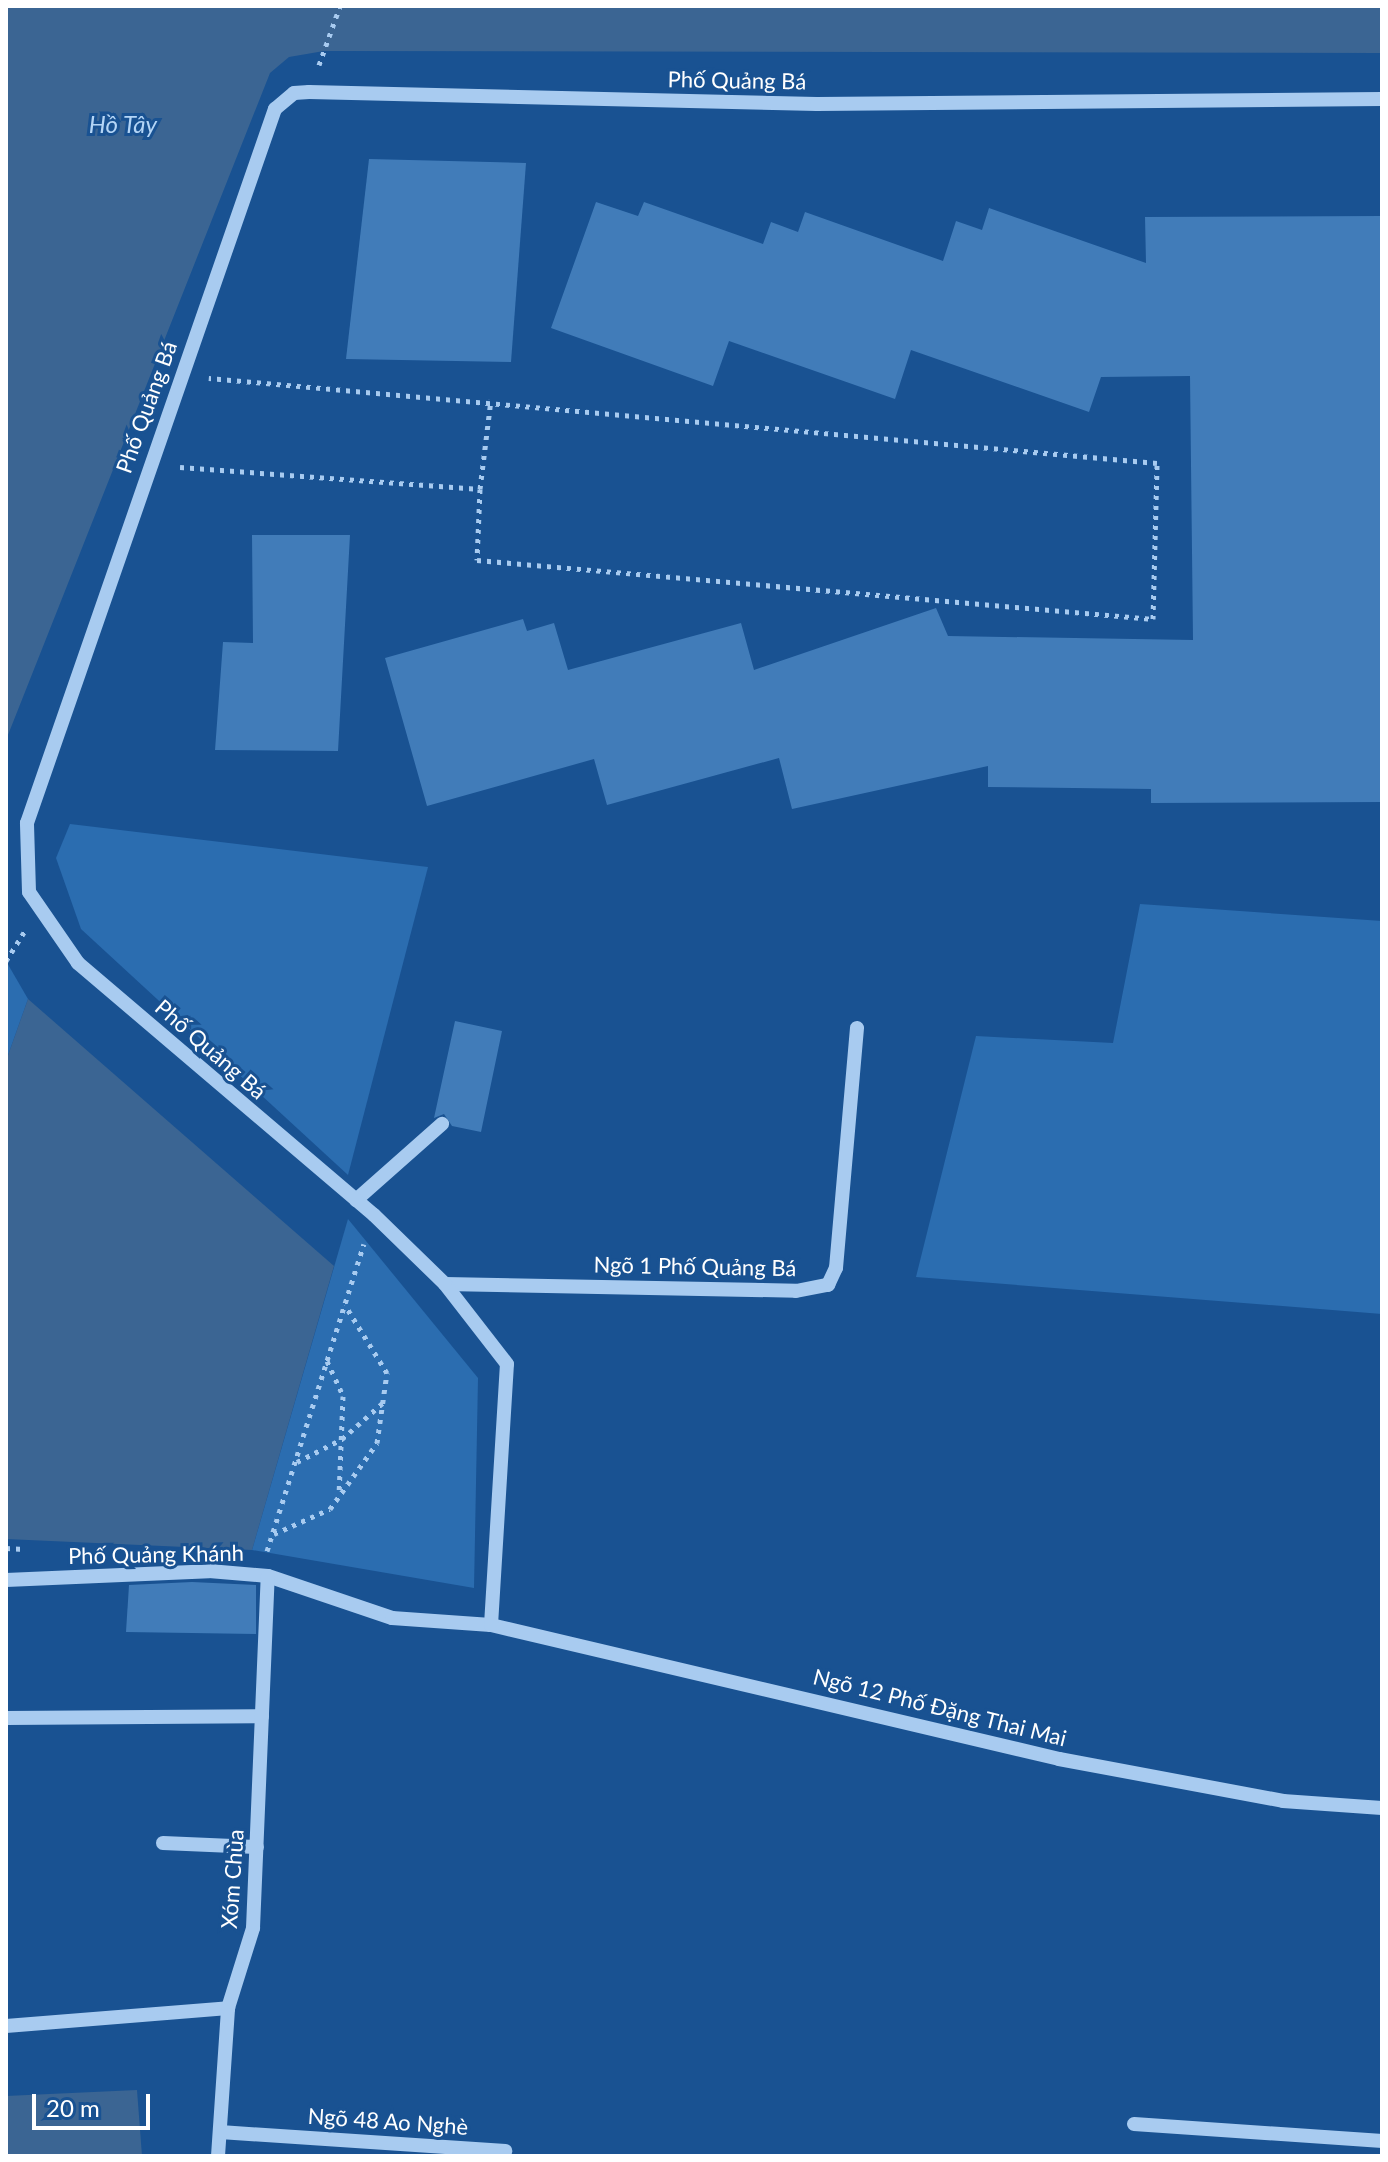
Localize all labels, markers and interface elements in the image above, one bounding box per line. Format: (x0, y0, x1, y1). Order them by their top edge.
street label: Phố Quảng Bá (668, 66, 806, 94)
water label: Hồ Tây (89, 110, 157, 138)
street label: Phố Quảng Bá (110, 337, 182, 477)
street label: Phố Quảng Bá (150, 994, 272, 1104)
street label: Ngõ 1 Phố Quảng Bá (593, 1251, 797, 1281)
street label: Phố Quảng Khánh (68, 1539, 244, 1569)
street label: Ngõ 12 Phố Đặng Thai Mai (810, 1663, 1070, 1751)
street label: Xóm Chùa (215, 1828, 249, 1930)
scale bar (36, 2078, 154, 2128)
text: 20 m (46, 2093, 100, 2122)
street label: Ngõ 48 Ao Nghè (307, 2102, 469, 2140)

